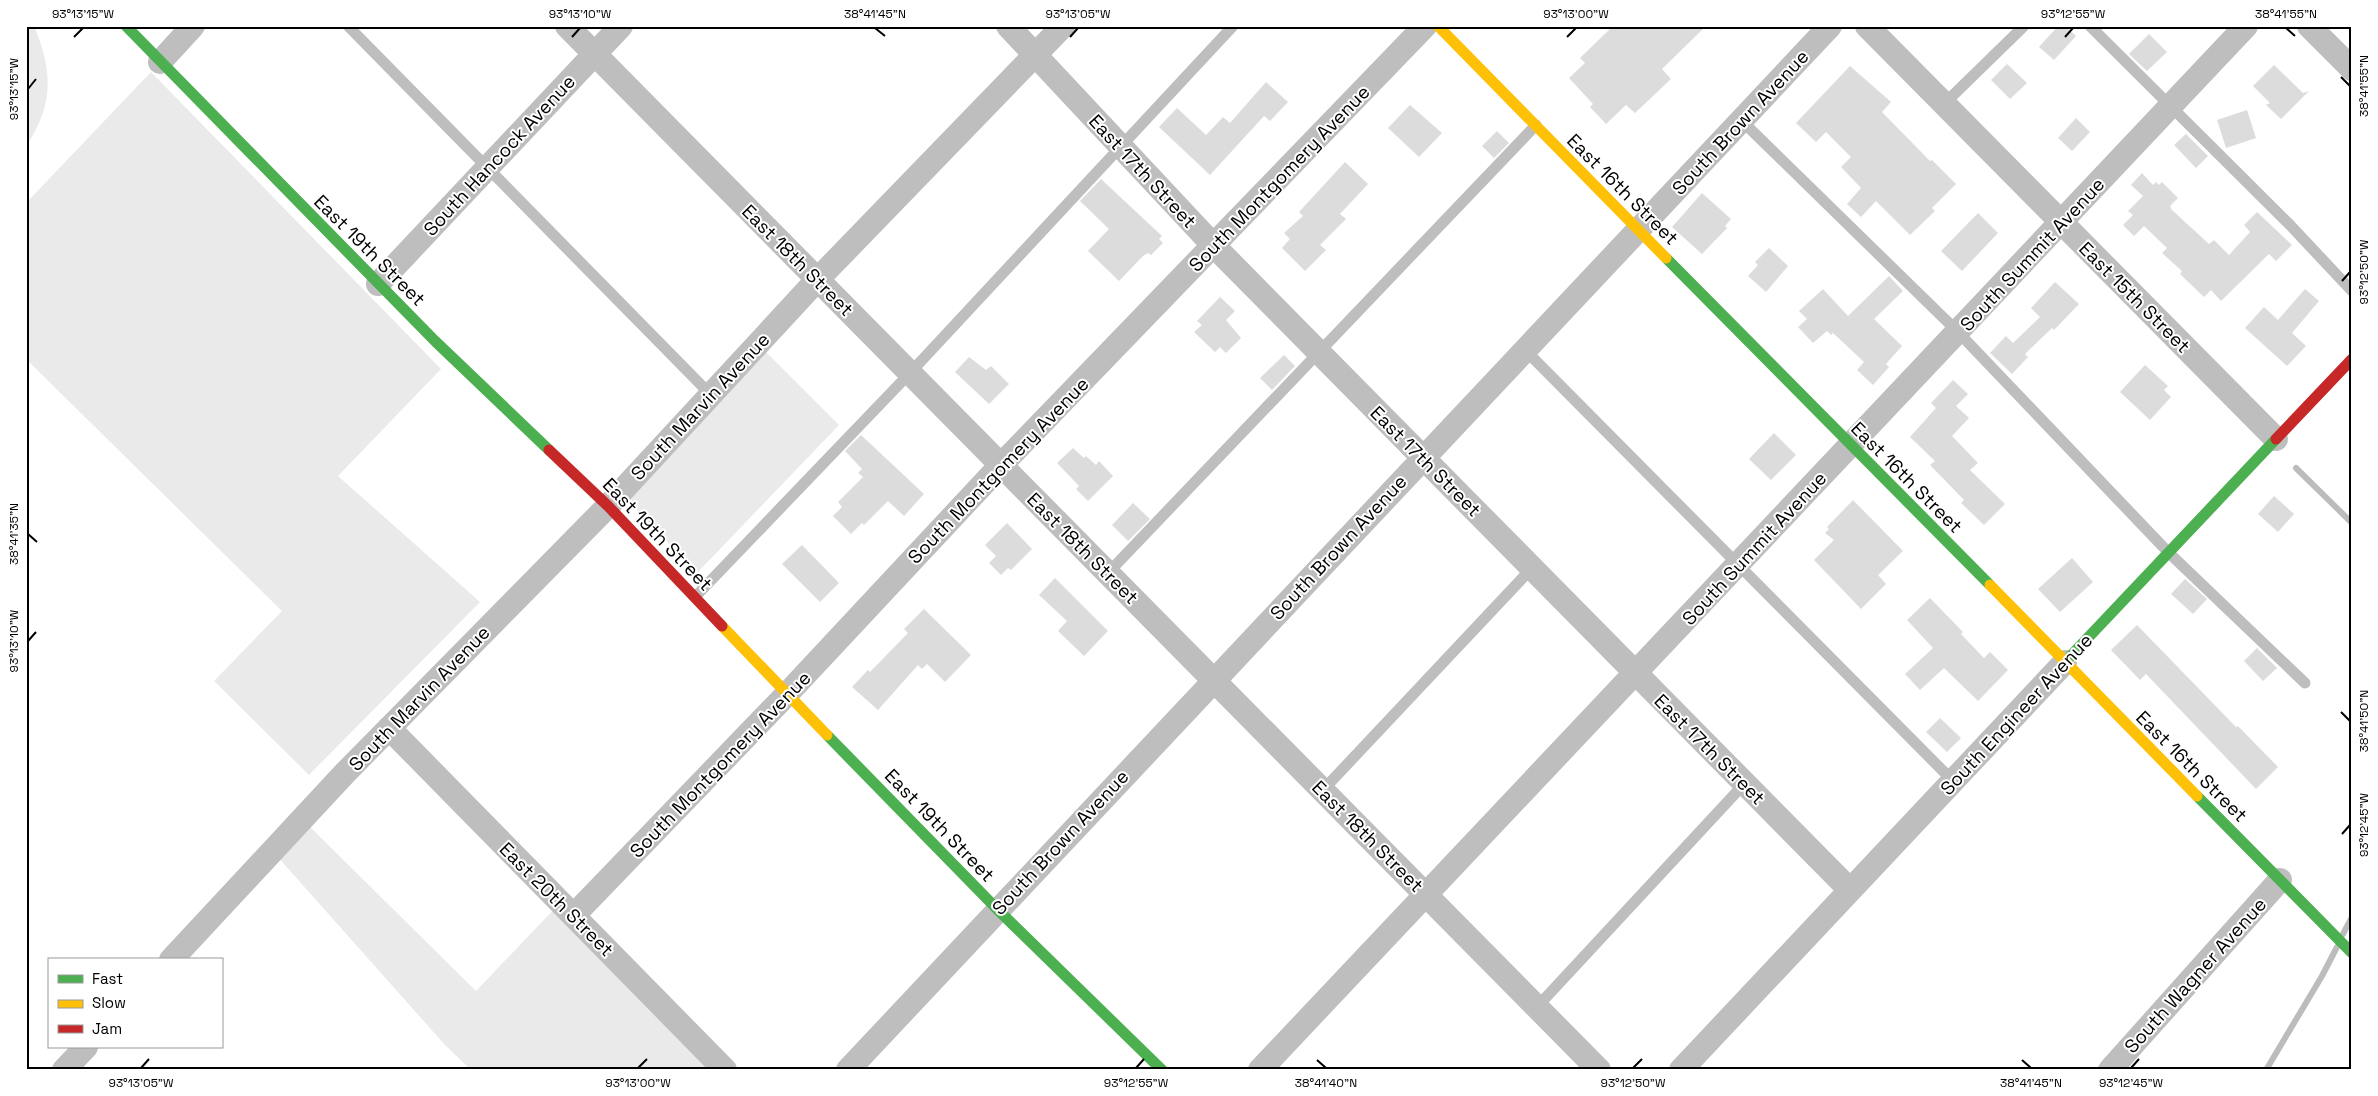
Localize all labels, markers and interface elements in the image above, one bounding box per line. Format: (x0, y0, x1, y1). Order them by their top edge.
text: 93°13'15"W (52, 6, 115, 22)
text: 93°13'10"W (549, 6, 612, 22)
text: 38°41'45"N (844, 6, 906, 22)
text: 93°13'05"W (1046, 6, 1111, 22)
text: 93°13'00"W (1543, 6, 1609, 22)
text: 93°12'55"W (2041, 6, 2106, 22)
text: 38°41'55"N (2255, 6, 2317, 22)
street label: South Brown Avenue (1666, 44, 1814, 200)
text: 38°41'55"N (2356, 55, 2372, 117)
text: 93°13'15"W (6, 57, 22, 120)
street label: South Hancock Avenue (418, 69, 581, 241)
street label: South Montgomery Avenue (1183, 80, 1375, 277)
street label: East 17th Street (1083, 109, 1202, 234)
street label: East 16th Street (1562, 128, 1684, 250)
street label: South Summit Avenue (1955, 172, 2110, 336)
street label: East 19th Street (309, 189, 431, 311)
street label: East 18th Street (736, 199, 859, 322)
street label: East 15th Street (2074, 236, 2196, 358)
text: 93°12'50"W (2356, 239, 2372, 304)
street label: South Marvin Avenue (625, 327, 775, 485)
street label: South Montgomery Avenue (902, 372, 1094, 569)
street label: East 17th Street (1365, 401, 1486, 522)
street label: East 16th Street (1846, 416, 1968, 538)
street label: South Summit Avenue (1677, 466, 1832, 630)
street label: South Brown Avenue (1264, 469, 1412, 625)
street label: East 19th Street (597, 472, 718, 596)
street label: East 18th Street (1021, 487, 1144, 610)
text: 38°41'35"N (6, 503, 22, 565)
text: 93°13'10"W (6, 609, 22, 672)
street label: South Marvin Avenue (343, 620, 495, 776)
street label: South Engineer Avenue (1935, 628, 2098, 801)
street label: South Montgomery Avenue (624, 666, 816, 863)
street label: East 17th Street (1649, 689, 1770, 810)
text: 38°41'50"N (2356, 690, 2372, 752)
street label: East 16th Street (2131, 705, 2253, 827)
street label: East 19th Street (879, 763, 1000, 887)
street label: South Brown Avenue (986, 764, 1134, 920)
street label: East 18th Street (1306, 775, 1429, 898)
text: 93°12'45"W (2356, 792, 2372, 857)
street label: East 20th Street (494, 837, 619, 962)
street label: South Wagner Avenue (2119, 892, 2272, 1058)
legend (48, 958, 222, 1048)
text: Fast (92, 969, 123, 988)
text: Slow (92, 993, 126, 1012)
text: Jam (92, 1019, 122, 1038)
text: 93°13'05"W (109, 1075, 174, 1091)
text: 93°13'00"W (605, 1075, 671, 1091)
text: 93°12'55"W (1104, 1075, 1169, 1091)
text: 38°41'40"N (1295, 1075, 1357, 1091)
text: 93°12'50"W (1601, 1075, 1666, 1091)
text: 38°41'45"N (2000, 1075, 2062, 1091)
text: 93°12'45"W (2099, 1075, 2164, 1091)

